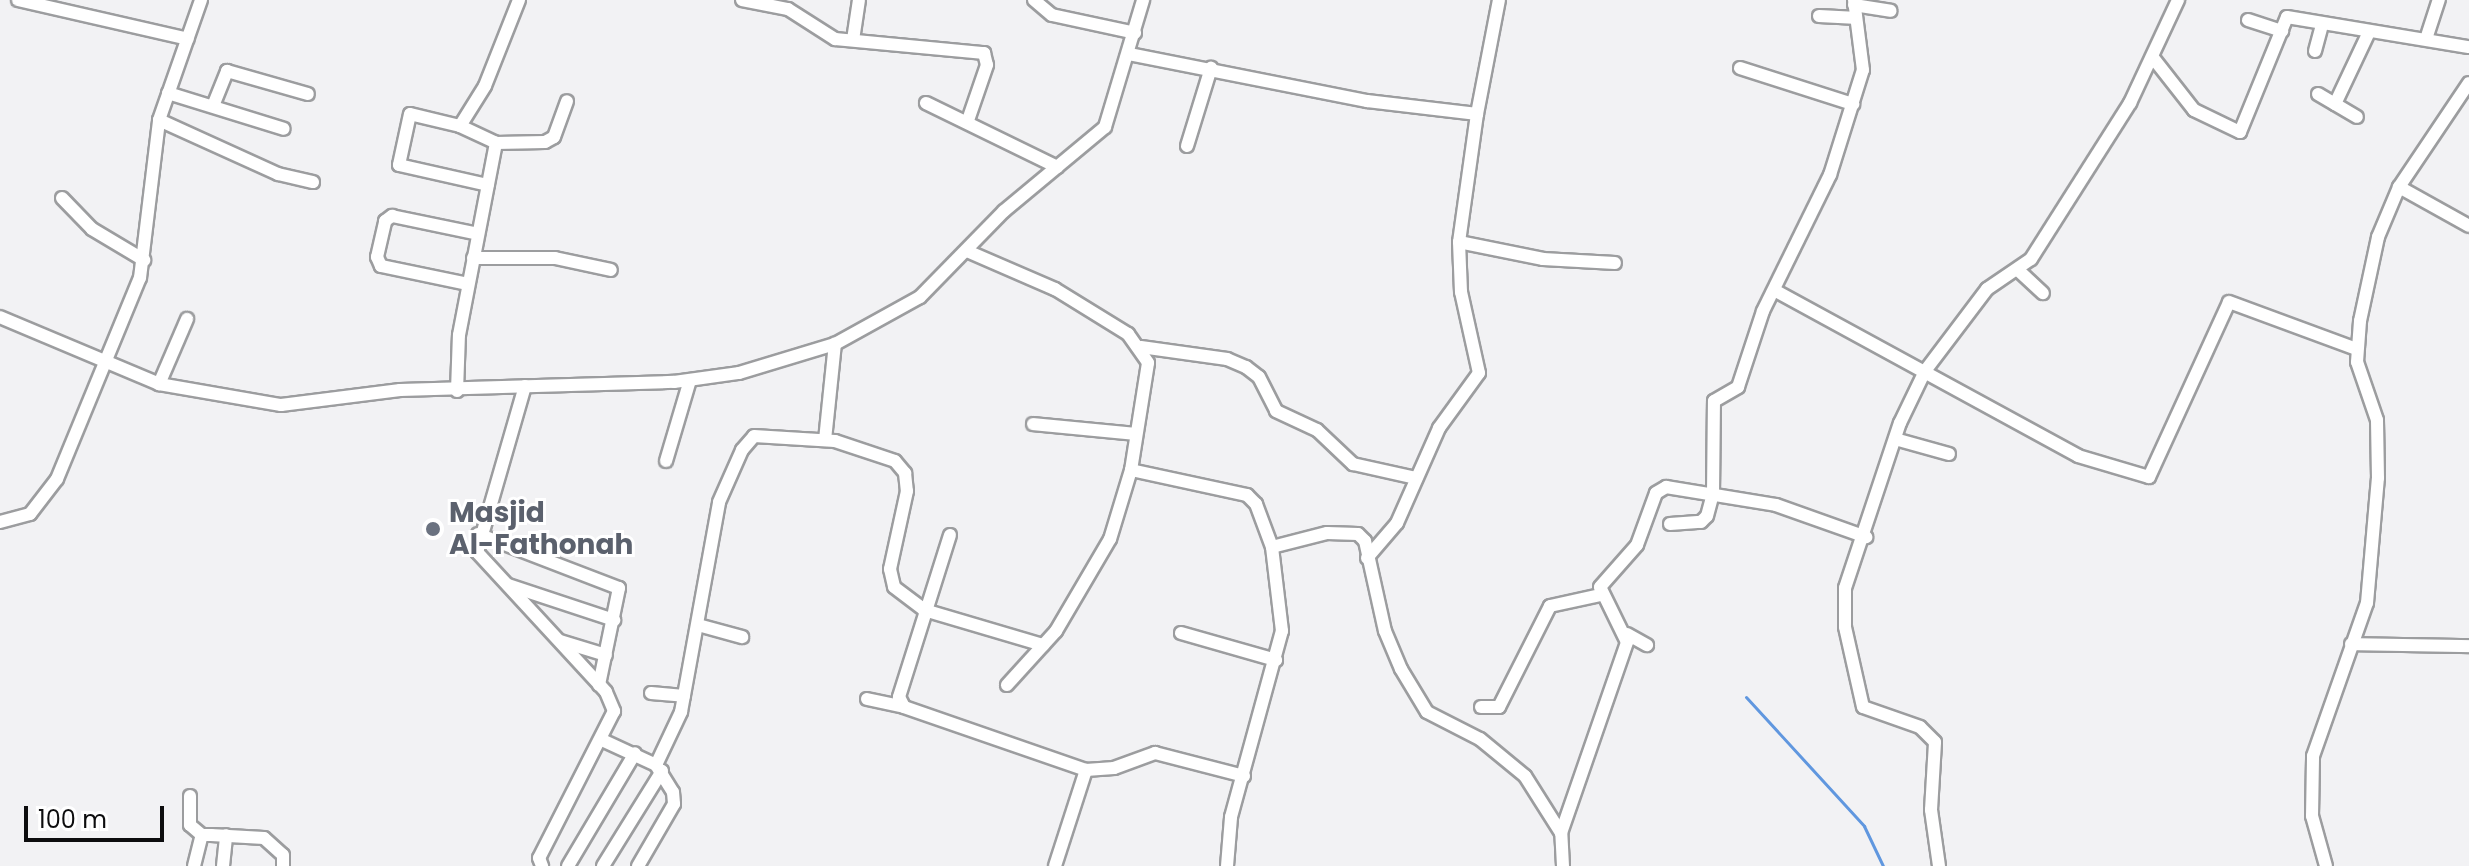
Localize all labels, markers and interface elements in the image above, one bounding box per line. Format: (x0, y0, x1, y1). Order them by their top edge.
place label: Masjid Al-Fathonah (449, 496, 633, 562)
marker: Masjid Al-Fathonah (424, 520, 442, 538)
scale bar (28, 790, 168, 840)
text: 100 m (38, 803, 107, 836)

